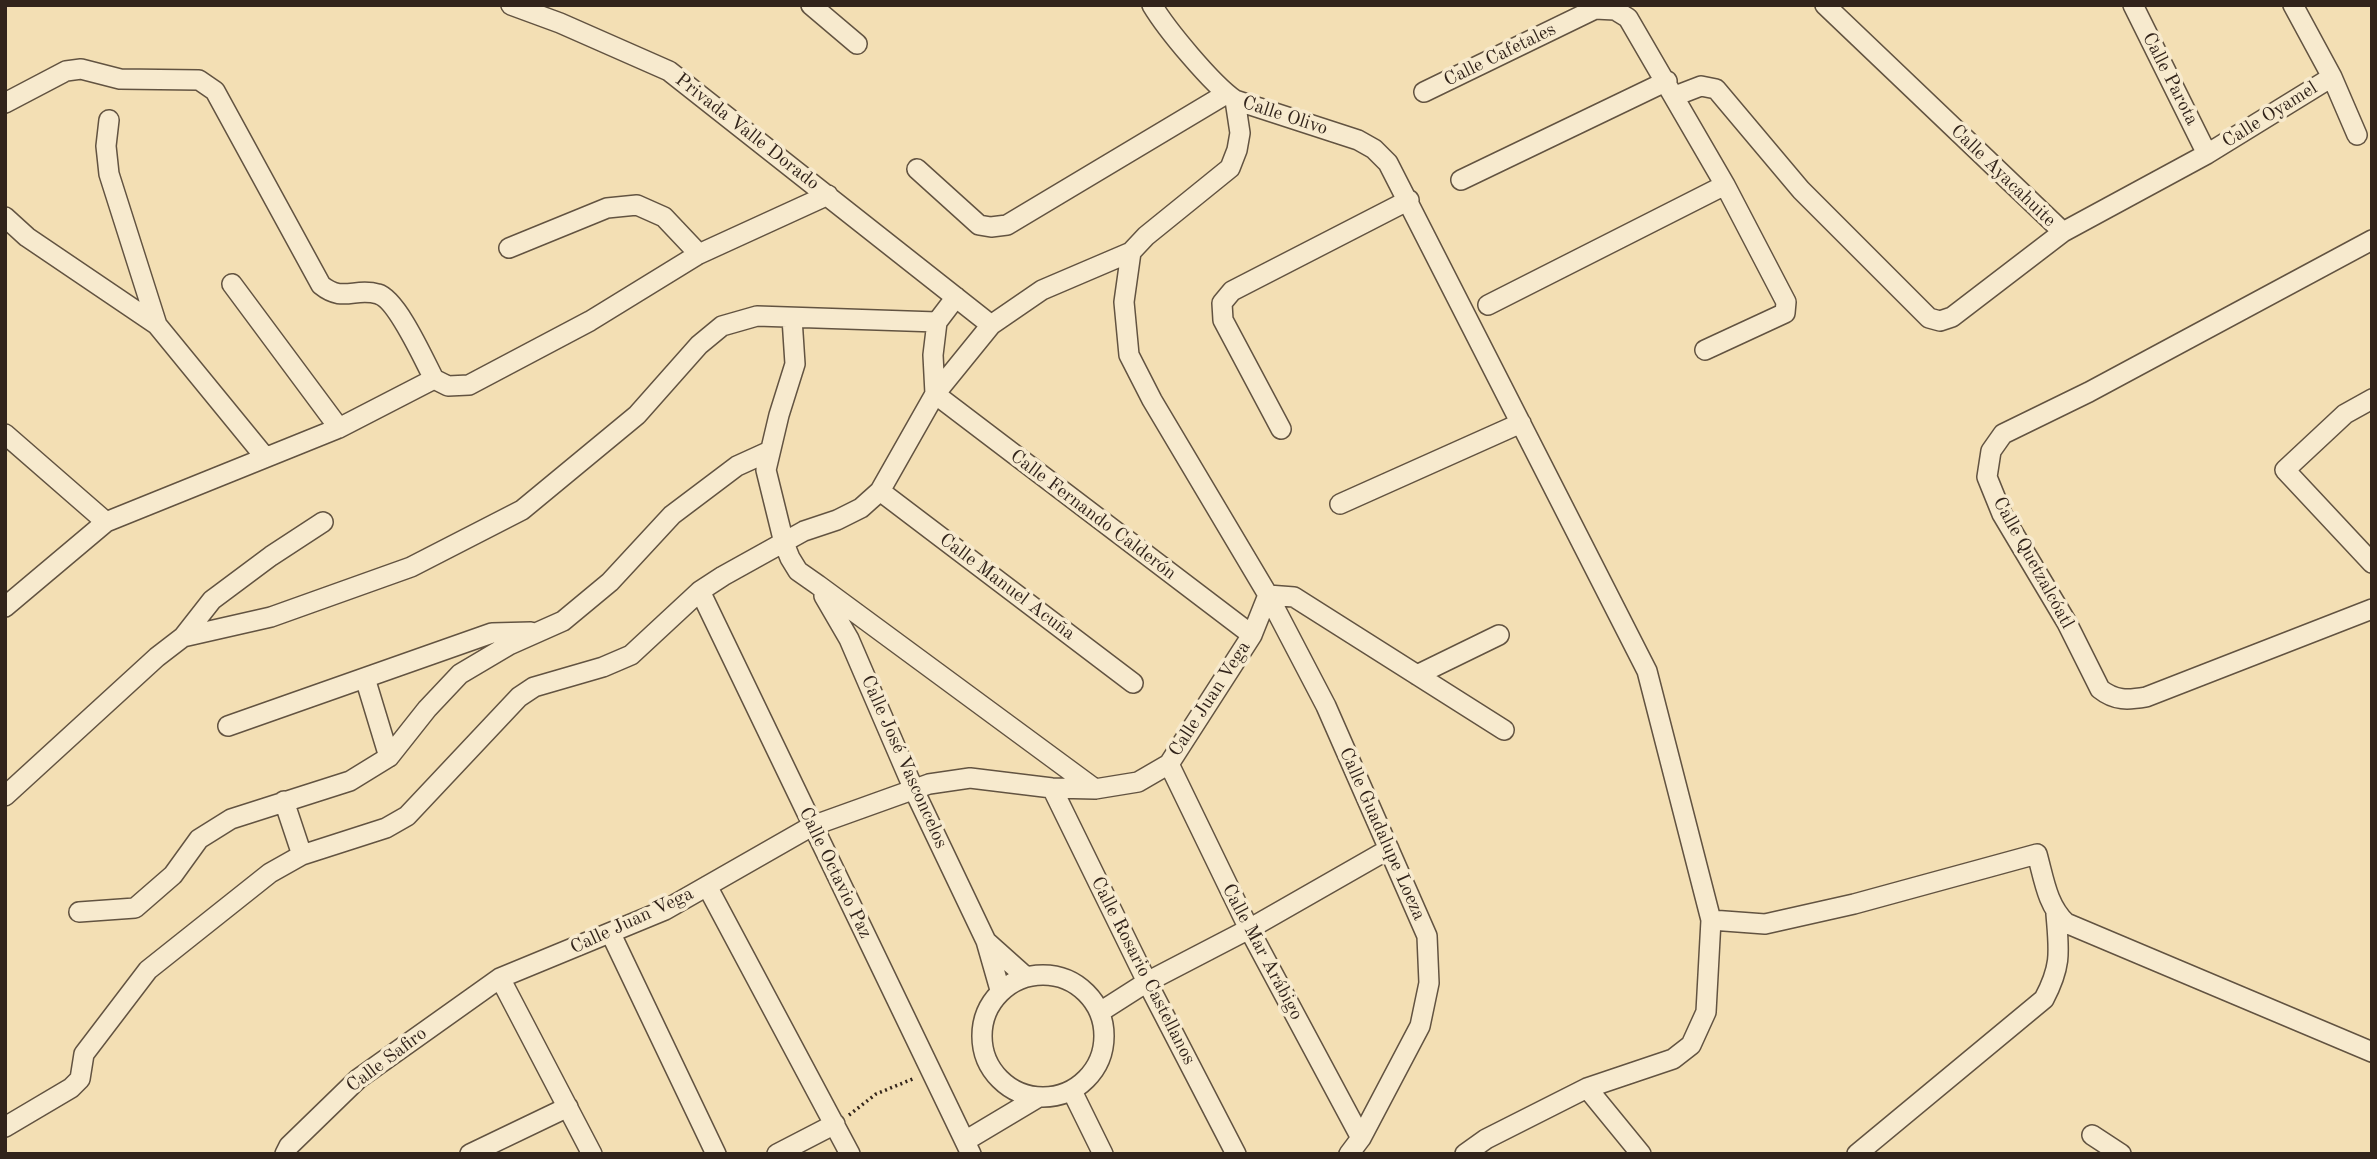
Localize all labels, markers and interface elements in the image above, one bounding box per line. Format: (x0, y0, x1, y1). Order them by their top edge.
street label: Calle Cafetales (1440, 18, 1560, 92)
street label: Calle Parota (2137, 29, 2203, 129)
street label: Privada Valle Dorado (670, 69, 824, 195)
street label: Calle Oyamel (2218, 77, 2322, 153)
street label: Calle Olivo (1239, 91, 1331, 141)
street label: Calle Ayacahuite (1946, 120, 2060, 232)
street label: Calle Fernando Calderón (1005, 445, 1181, 585)
street label: Calle Quetzalcóatl (1987, 493, 2079, 633)
street label: Calle Manuel Acuña (935, 529, 1079, 645)
street label: Calle Juan Vega (1164, 637, 1256, 761)
street label: Calle José Vasconcelos (856, 672, 952, 852)
street label: Calle Guadalupe Loeza (1334, 744, 1430, 924)
street label: Calle Octavio Paz (793, 804, 877, 942)
street label: Calle Rosario Castellanos (1086, 873, 1200, 1069)
street label: Calle Mar Arábigo (1216, 880, 1308, 1024)
street label: Calle Juan Vega (567, 883, 697, 959)
street label: Calle Safiro (342, 1022, 432, 1098)

